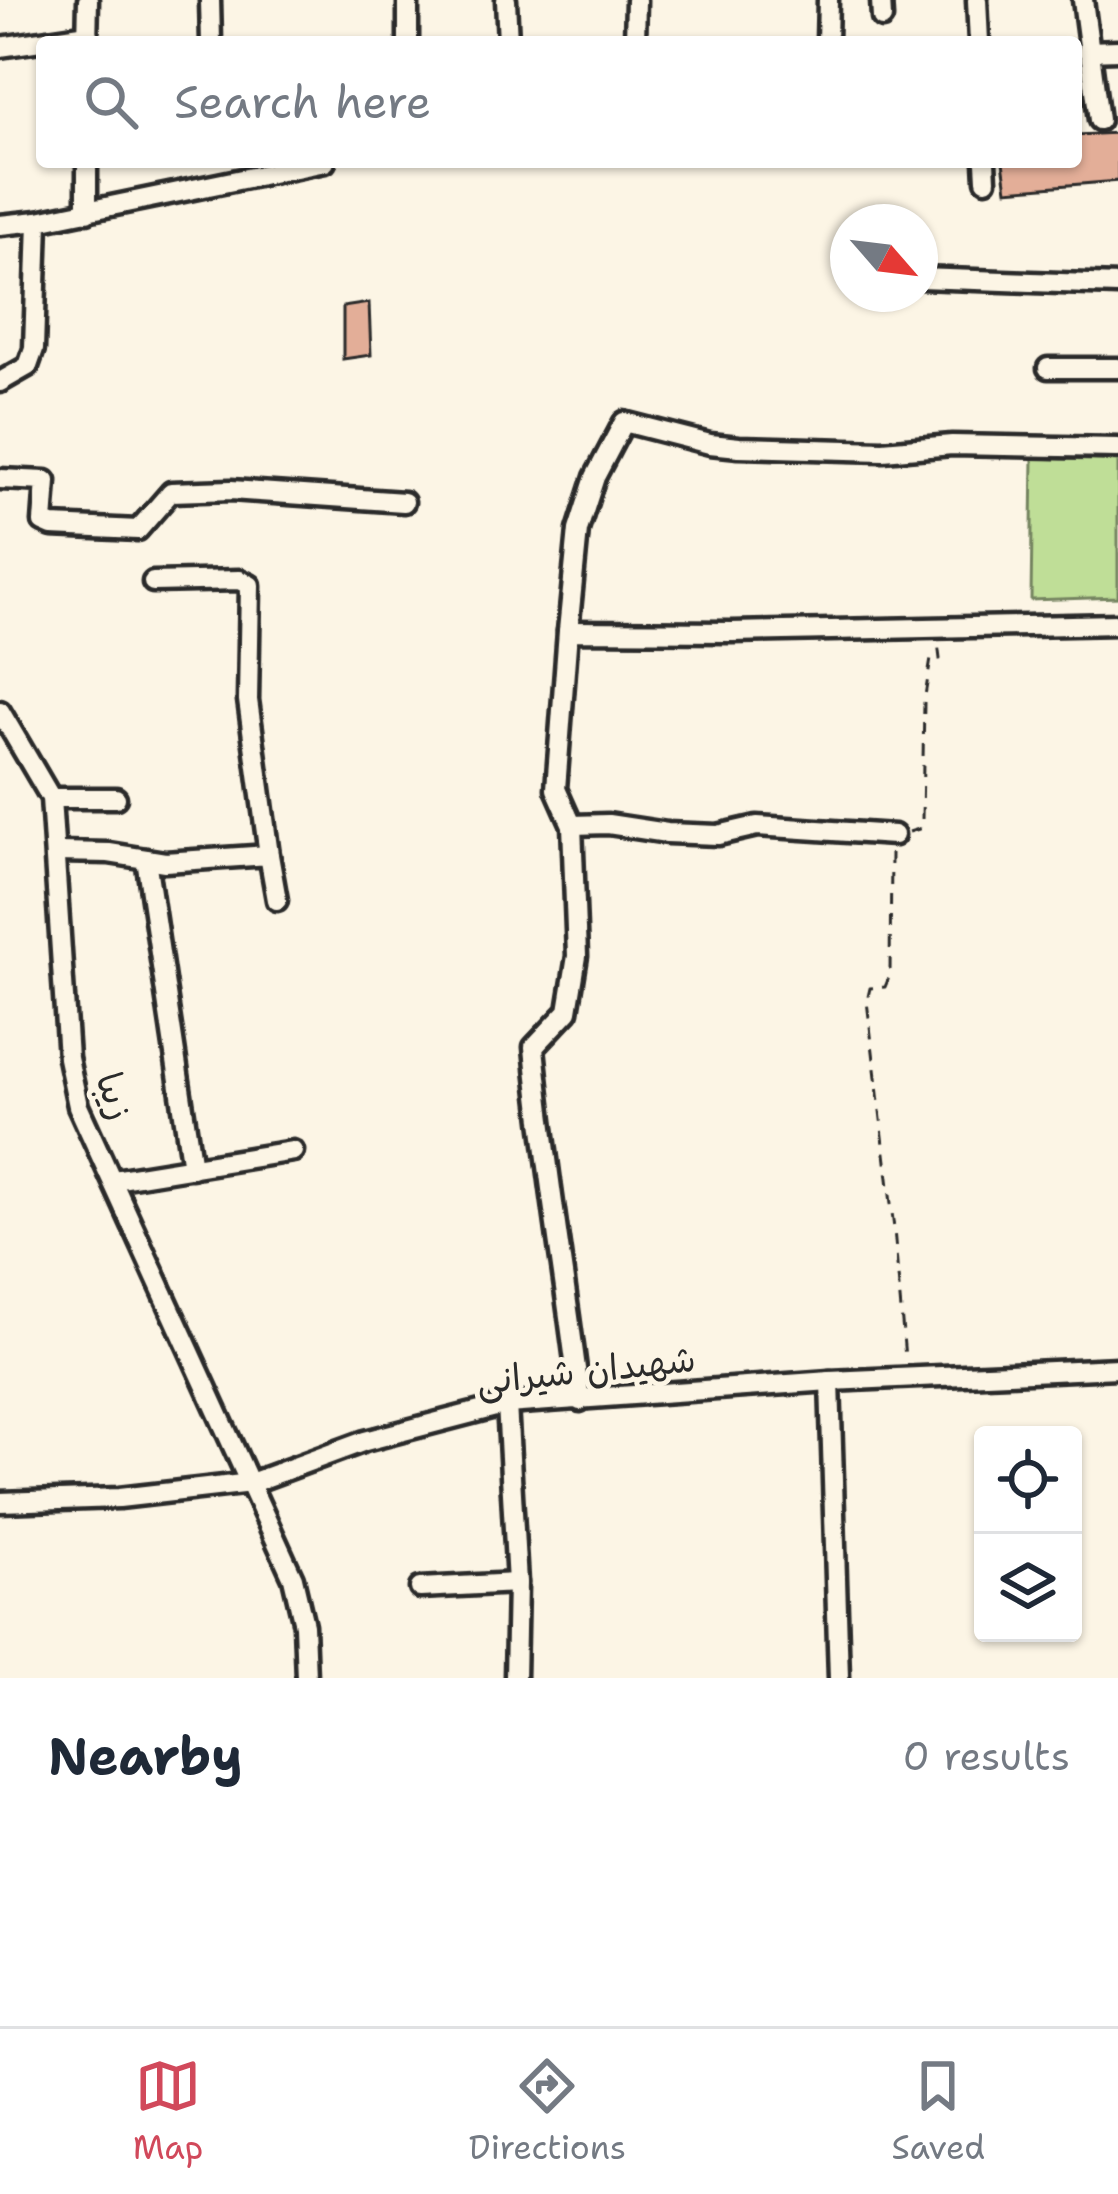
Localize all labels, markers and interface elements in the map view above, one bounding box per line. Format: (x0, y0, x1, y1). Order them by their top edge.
search box (36, 36, 1082, 168)
icon: search (78, 69, 144, 135)
text: Search here (174, 72, 431, 132)
north arrow (830, 204, 938, 312)
street label: زیبا (84, 1066, 146, 1126)
street label: شهیدان شیرانی (474, 1334, 698, 1406)
map controls (974, 1426, 1082, 1642)
button: locate (974, 1426, 1082, 1534)
button: layers (974, 1534, 1082, 1642)
text: Nearby (48, 1722, 243, 1790)
text: 0 results (903, 1730, 1070, 1782)
tab: Map (133, 2053, 203, 2170)
tab: Directions (469, 2053, 626, 2170)
tab: Saved (892, 2053, 985, 2170)

